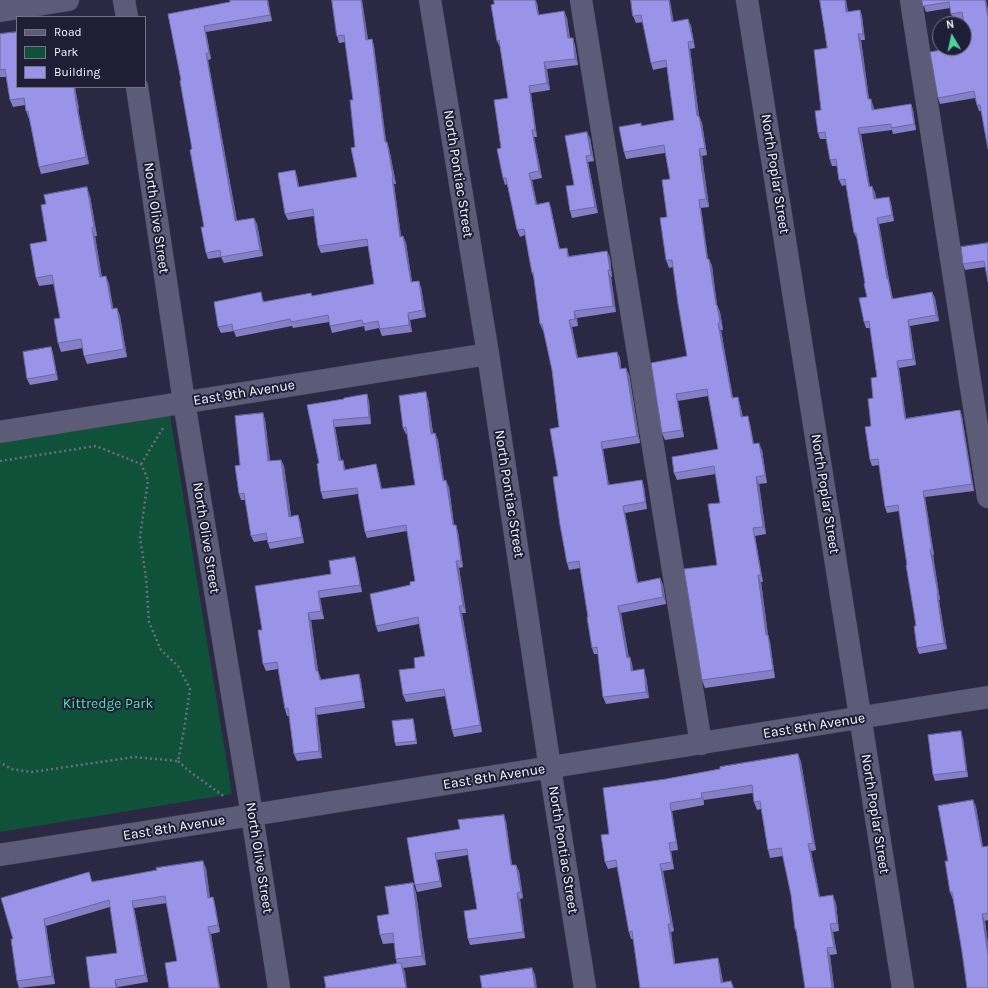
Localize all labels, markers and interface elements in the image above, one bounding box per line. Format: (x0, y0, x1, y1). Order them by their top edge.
legend (16, 16, 146, 88)
north arrow (932, 16, 972, 56)
text: N (945, 18, 955, 32)
text: Road (54, 25, 82, 39)
text: Park (54, 45, 78, 59)
text: Building (54, 65, 100, 79)
street label: North Pontiac Street (440, 109, 476, 239)
street label: North Poplar Street (757, 113, 793, 235)
street label: North Olive Street (140, 161, 172, 275)
street label: East 9th Avenue (192, 377, 296, 409)
street label: North Pontiac Street (491, 429, 527, 559)
street label: North Poplar Street (807, 433, 843, 555)
street label: North Olive Street (189, 481, 223, 595)
park label: Kittredge Park (63, 696, 153, 712)
street label: East 8th Avenue (762, 710, 866, 742)
street label: North Poplar Street (857, 753, 893, 875)
street label: East 8th Avenue (442, 761, 546, 793)
street label: North Pontiac Street (545, 785, 581, 915)
street label: North Olive Street (242, 801, 276, 915)
street label: East 8th Avenue (122, 812, 226, 844)

